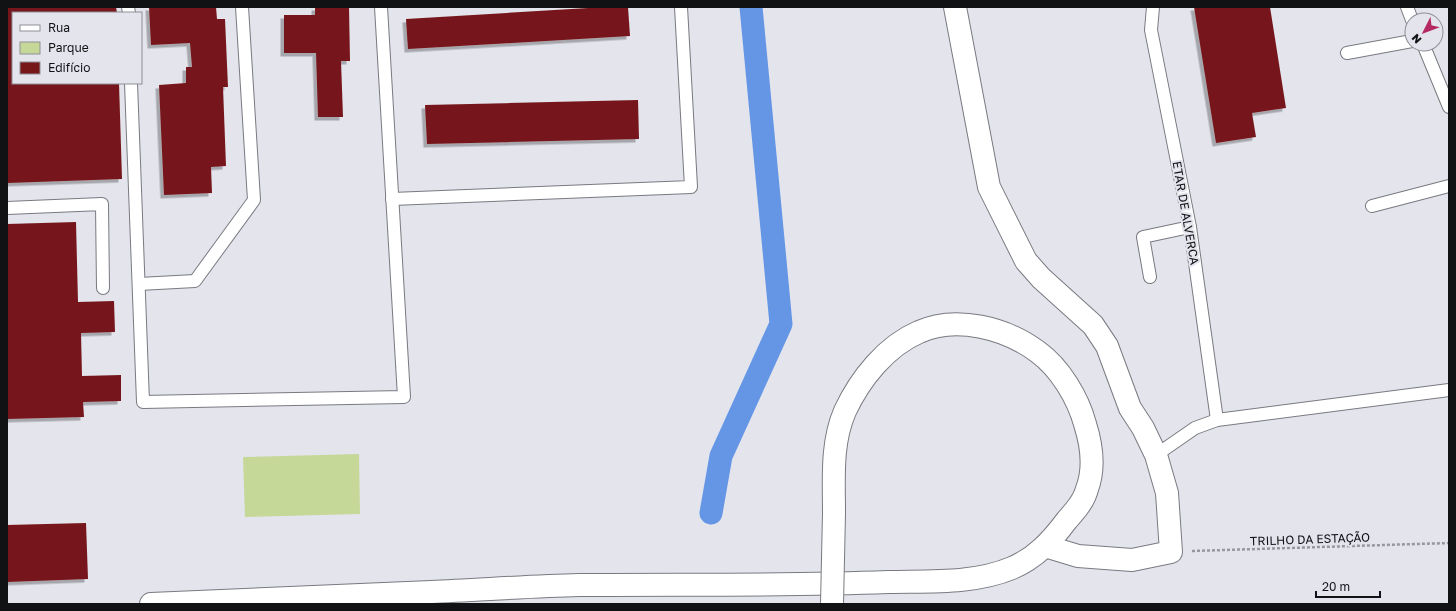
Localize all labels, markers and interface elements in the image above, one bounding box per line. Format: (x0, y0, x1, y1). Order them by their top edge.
legend (12, 12, 142, 84)
north arrow (1404, 12, 1444, 52)
text: Rua (48, 20, 70, 35)
text: N (1409, 32, 1424, 46)
text: Parque (48, 40, 89, 55)
text: Edifício (48, 60, 90, 75)
street label: ETAR DE ALVERCA (1169, 160, 1203, 266)
street label: TRILHO DA ESTAÇÃO (1250, 529, 1370, 549)
scale bar (1316, 573, 1380, 599)
text: 20 m (1322, 579, 1350, 594)

